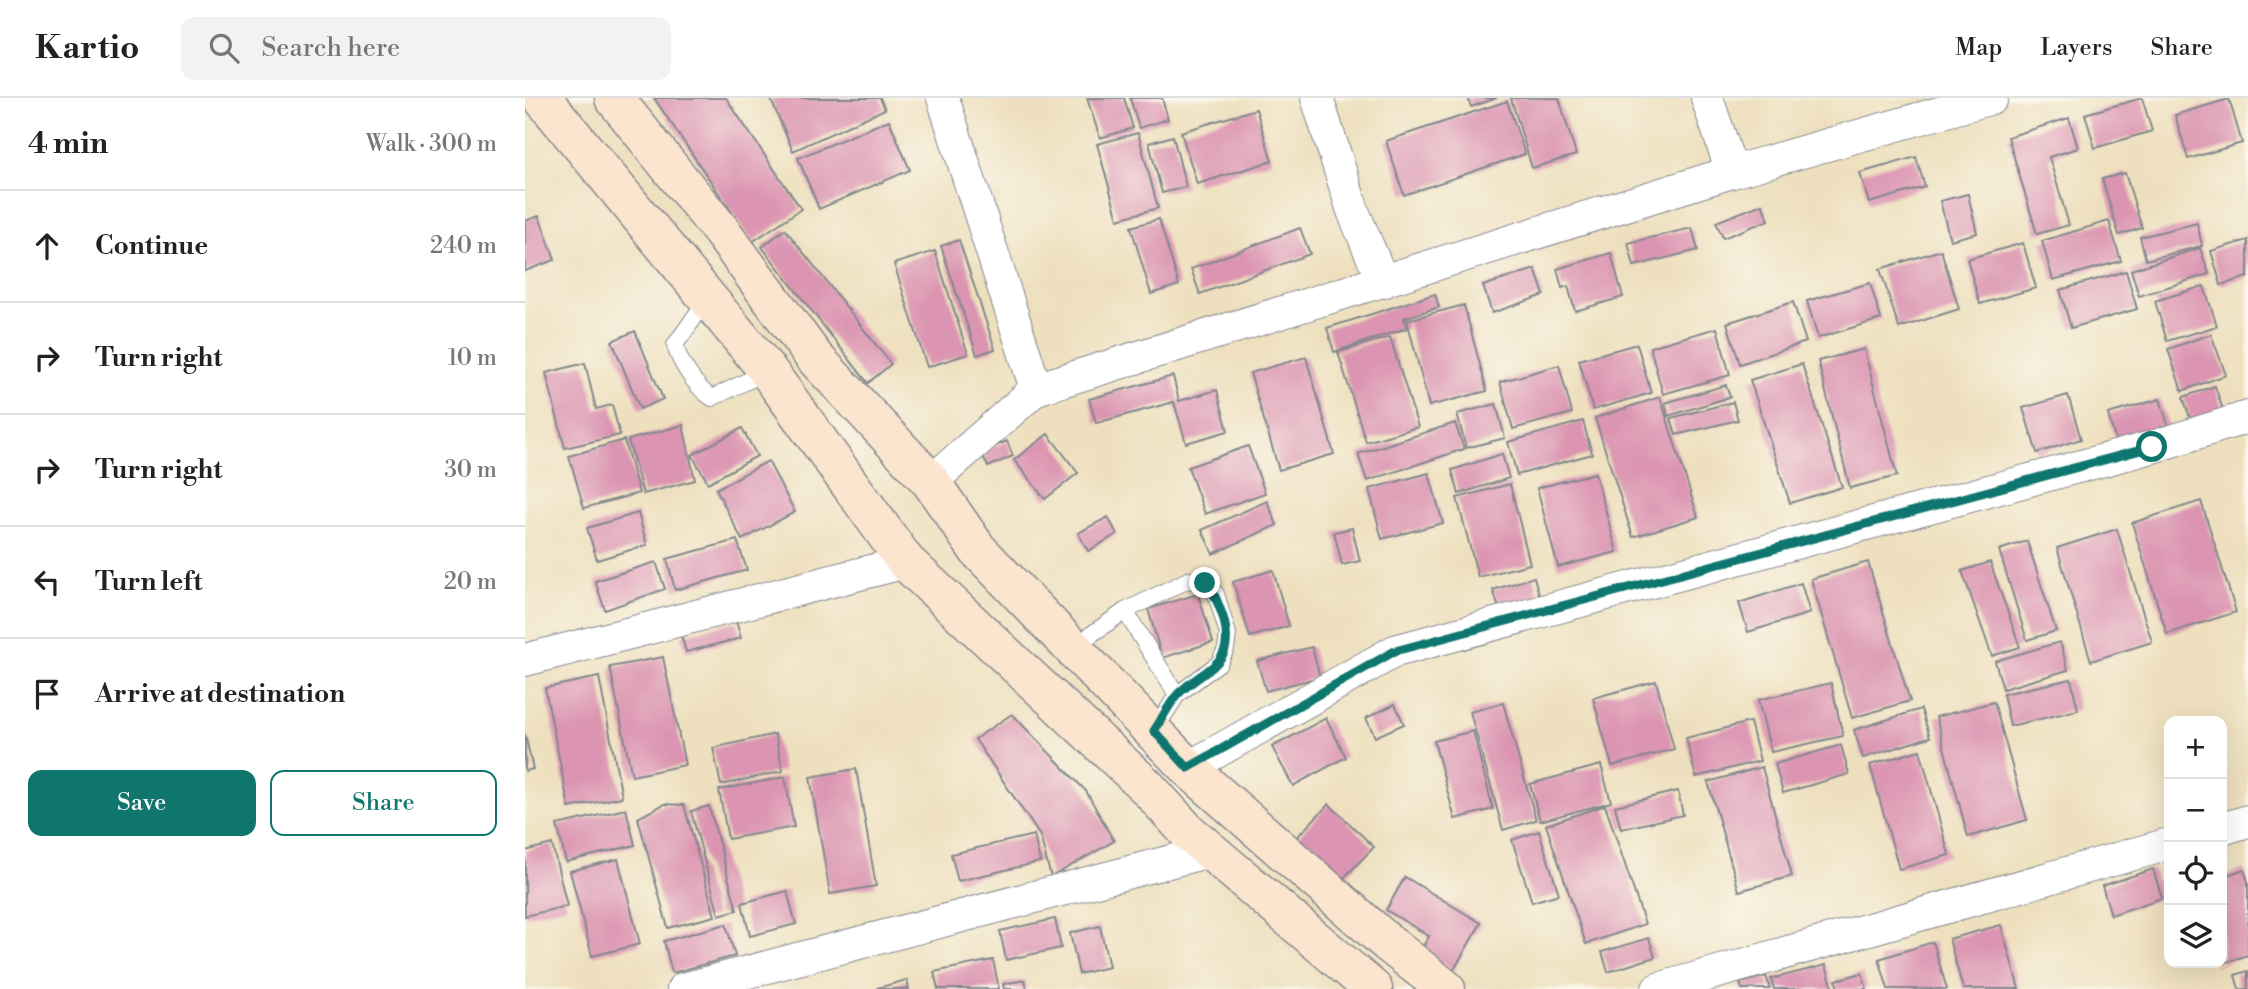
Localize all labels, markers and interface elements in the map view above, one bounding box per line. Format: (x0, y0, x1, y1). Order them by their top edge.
search box (181, 17, 671, 80)
text: Kartio (35, 28, 139, 69)
icon: search (205, 29, 243, 67)
text: Search here (261, 32, 400, 64)
text: Map (1955, 33, 2002, 63)
text: Layers (2040, 33, 2112, 63)
text: Share (2150, 33, 2213, 63)
text: 4 min (28, 125, 108, 163)
text: Walk · 300 m (366, 130, 497, 158)
icon: ahead (28, 227, 66, 265)
text: Continue (95, 230, 208, 262)
text: 240 m (430, 232, 497, 260)
icon: right (28, 339, 66, 377)
text: Turn right (95, 342, 223, 374)
text: 10 m (448, 344, 497, 372)
route start (2136, 431, 2167, 462)
icon: right (28, 451, 66, 489)
text: Turn right (95, 454, 223, 486)
text: 30 m (444, 456, 497, 484)
icon: left (28, 563, 66, 601)
text: Turn left (95, 566, 203, 598)
route end (1189, 567, 1220, 598)
text: 20 m (444, 568, 497, 596)
icon: arrive (28, 675, 66, 713)
text: Arrive at destination (95, 678, 345, 710)
map controls (2164, 716, 2227, 968)
button: + (2164, 716, 2227, 779)
button: Save (28, 770, 256, 836)
button: Share (270, 770, 497, 836)
button: − (2164, 779, 2227, 842)
button: locate (2164, 842, 2227, 905)
button: layers (2164, 905, 2227, 968)

